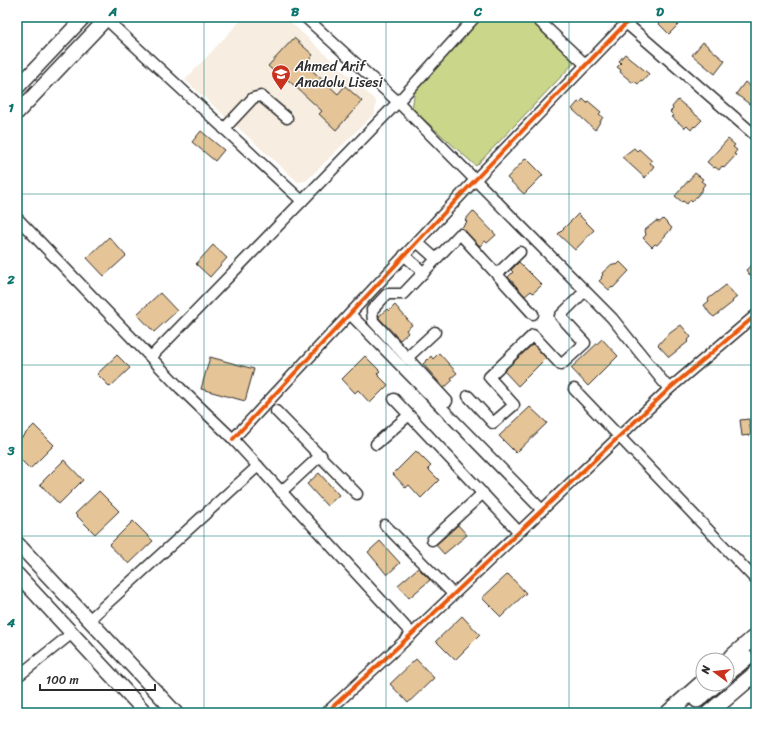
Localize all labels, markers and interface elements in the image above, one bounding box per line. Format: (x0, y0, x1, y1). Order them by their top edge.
text: A (108, 0, 117, 23)
text: B (291, 0, 300, 23)
text: C (473, 0, 483, 23)
text: D (656, 0, 664, 23)
place label: Ahmed Arif Anadolu Lisesi (294, 54, 384, 95)
school or university icon: Ahmed Arif Anadolu Lisesi (270, 63, 292, 91)
text: 1 (8, 96, 14, 119)
text: 2 (6, 268, 15, 291)
text: 3 (6, 439, 15, 462)
text: 4 (6, 611, 16, 634)
north arrow (695, 652, 735, 692)
text: N (695, 663, 716, 677)
scale bar (40, 666, 155, 692)
text: 100 m (46, 669, 79, 691)

